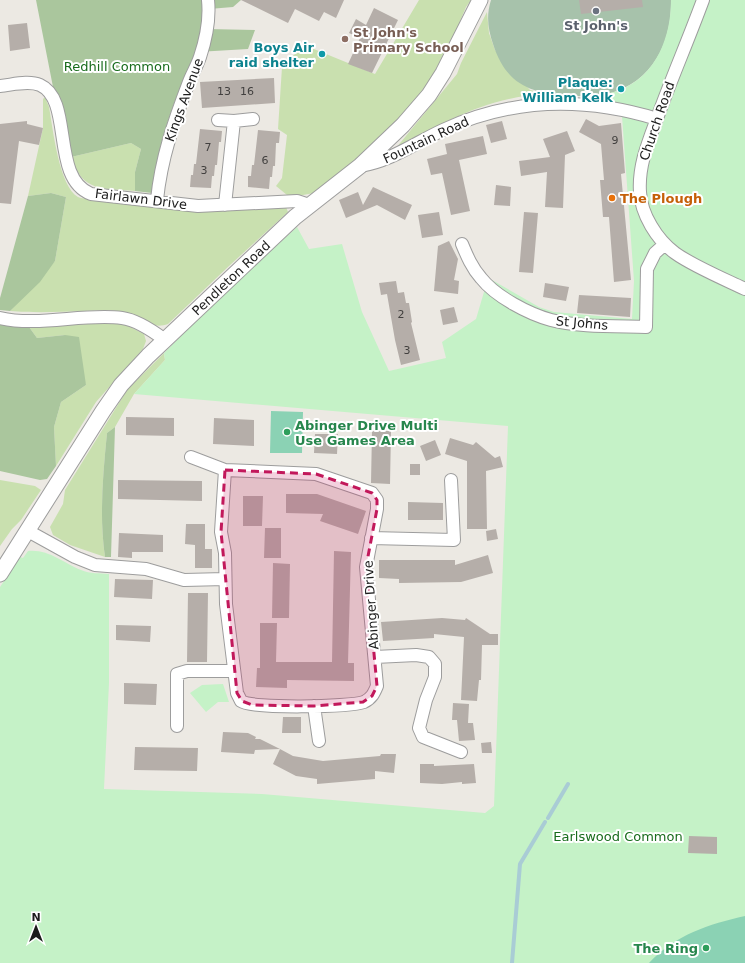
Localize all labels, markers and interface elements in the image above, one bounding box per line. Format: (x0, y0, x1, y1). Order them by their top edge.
marker: St John's (591, 6, 601, 16)
place label: St John's (564, 18, 628, 33)
place label: St John's Primary School (353, 25, 464, 55)
marker: St John's Primary School (340, 34, 350, 44)
place label: Boys Air raid shelter (229, 40, 315, 70)
marker: Boys Air raid shelter (317, 49, 327, 59)
street label: Kings Avenue (162, 56, 206, 144)
park label: Redhill Common (64, 59, 170, 74)
place label: Plaque: William Kelk (522, 75, 613, 105)
street label: Church Road (636, 79, 678, 163)
marker: Plaque: William Kelk (616, 84, 626, 94)
house number: 13 (217, 85, 231, 98)
house number: 16 (240, 85, 254, 98)
street label: Fountain Road (381, 114, 471, 166)
house number: 9 (612, 134, 619, 147)
house number: 7 (205, 141, 212, 154)
house number: 6 (262, 154, 269, 167)
house number: 3 (201, 164, 208, 177)
street label: Fairlawn Drive (94, 186, 188, 212)
place label: The Plough (620, 191, 702, 206)
marker: The Plough (607, 193, 617, 203)
street label: Pendleton Road (189, 237, 273, 318)
house number: 2 (398, 308, 405, 321)
street label: St Johns (555, 313, 609, 333)
house number: 3 (404, 344, 411, 357)
place label: Abinger Drive Multi Use Games Area (295, 418, 438, 448)
marker: Abinger Drive Multi Use Games Area (282, 427, 292, 437)
street label: Abinger Drive (360, 560, 382, 650)
park label: Earlswood Common (553, 829, 683, 844)
north arrow (16, 907, 56, 947)
text: N (31, 911, 41, 924)
place label: The Ring (634, 941, 698, 956)
marker: The Ring (701, 943, 711, 953)

